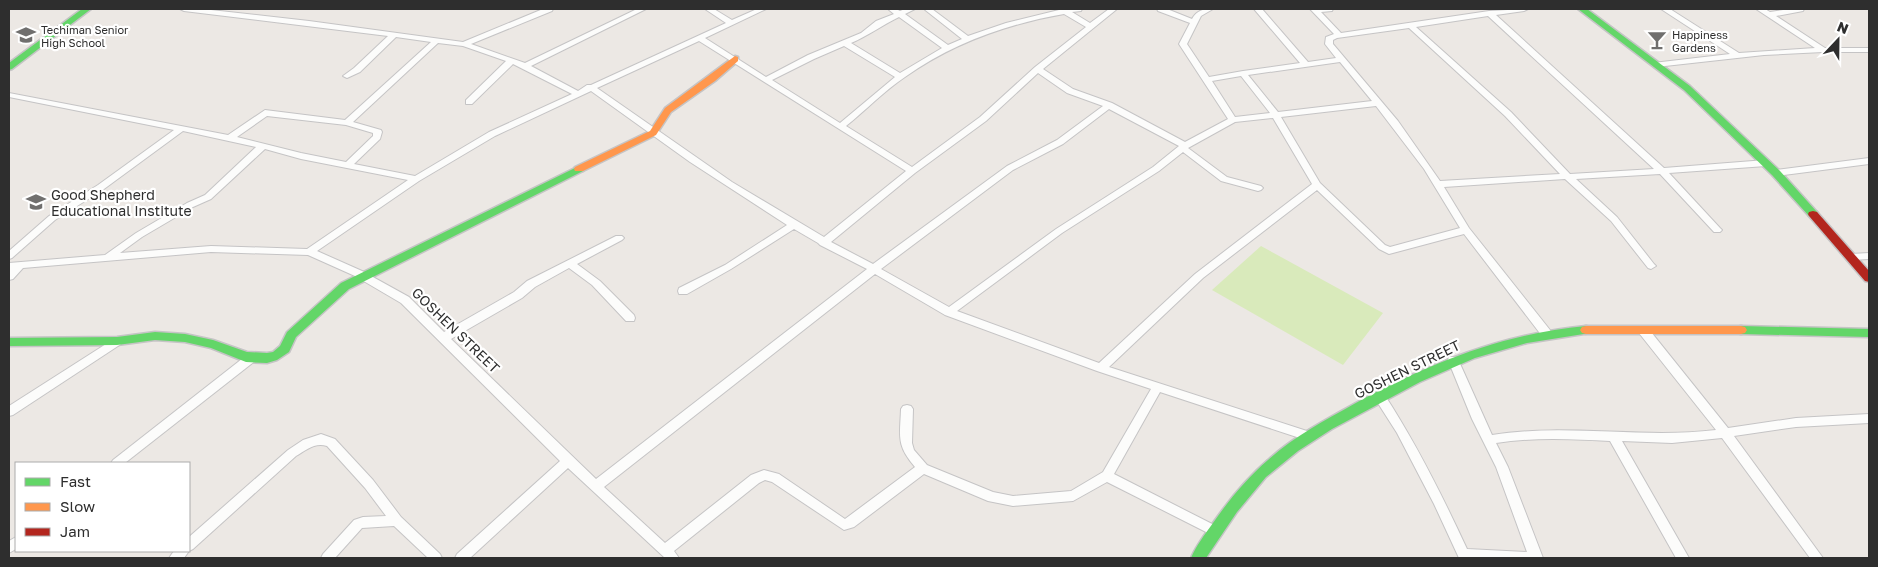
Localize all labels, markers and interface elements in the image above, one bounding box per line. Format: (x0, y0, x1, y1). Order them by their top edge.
north arrow (1813, 15, 1863, 65)
text: N (1835, 18, 1851, 37)
place label: Techiman Senior High School (41, 23, 129, 49)
school or university icon: Techiman Senior High School (15, 24, 37, 46)
place label: Happiness Gardens (1672, 28, 1728, 54)
bar icon: Happiness Gardens (1646, 29, 1668, 51)
place label: Good Shepherd Educational Institute (51, 186, 192, 219)
school or university icon: Good Shepherd Educational Institute (25, 191, 47, 213)
street label: GOSHEN STREET (409, 284, 504, 376)
street label: GOSHEN STREET (1351, 336, 1463, 402)
legend (15, 462, 190, 552)
text: Fast (60, 472, 91, 490)
text: Slow (60, 497, 95, 515)
text: Jam (60, 522, 90, 540)

